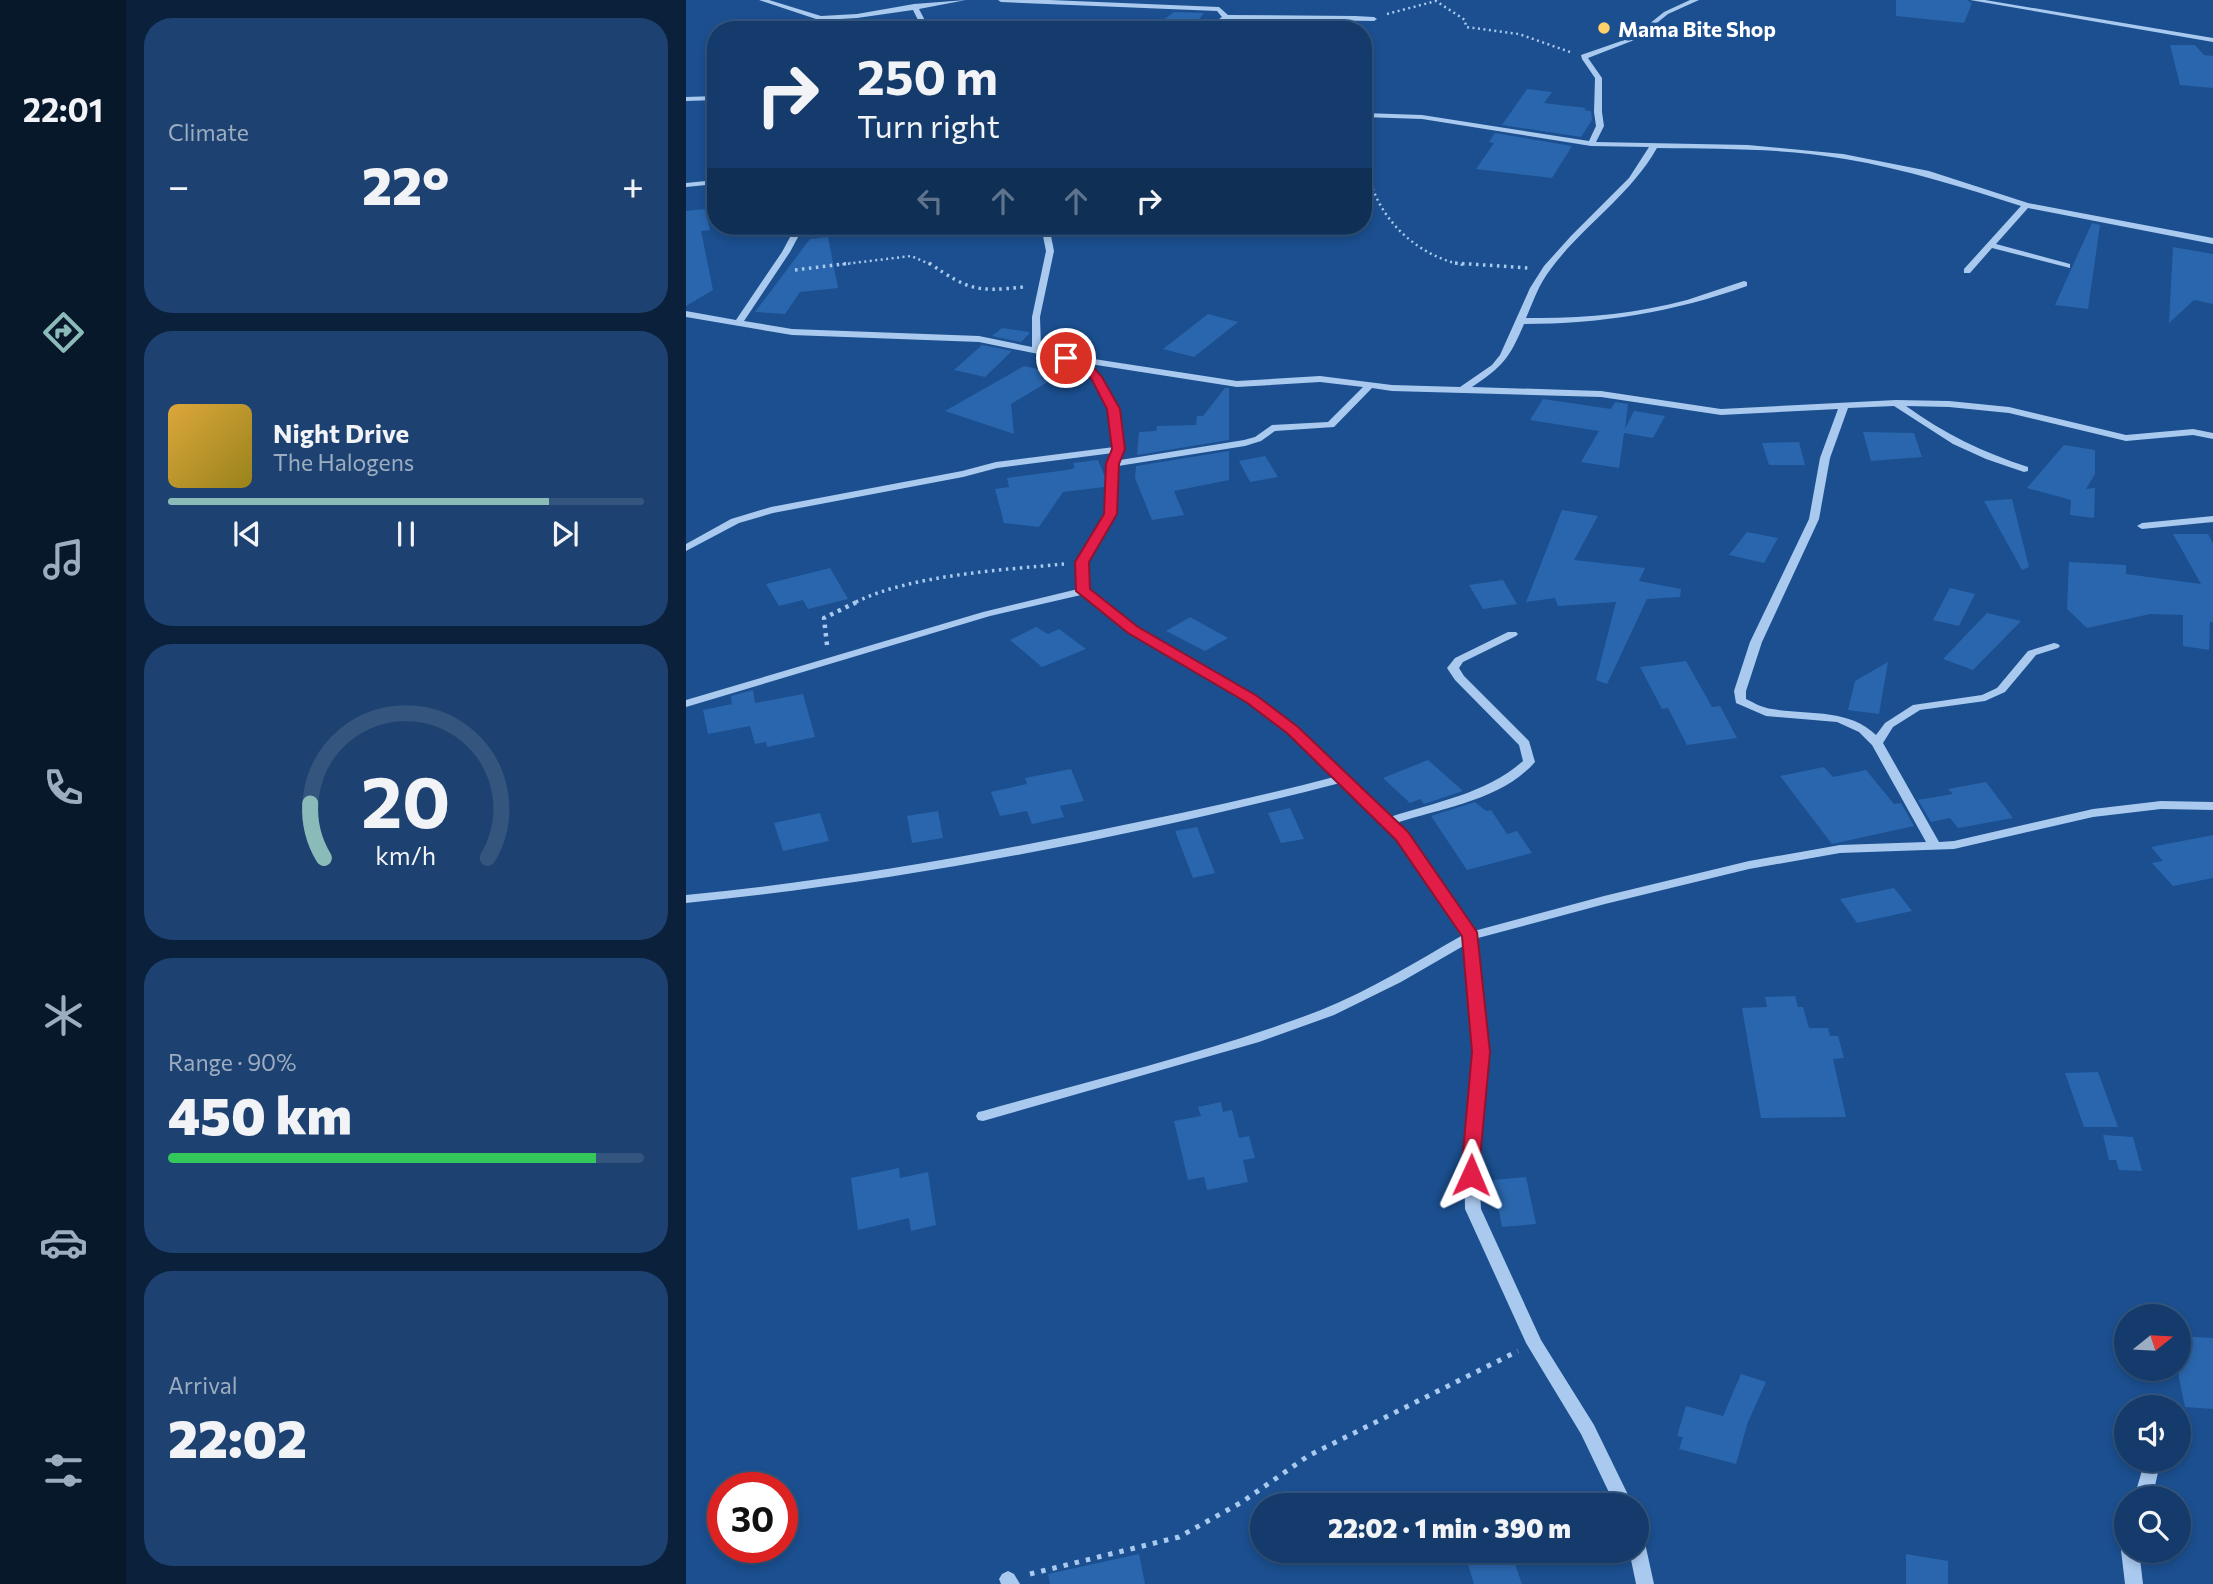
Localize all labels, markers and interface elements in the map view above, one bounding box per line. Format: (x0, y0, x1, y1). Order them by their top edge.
place label: Mama Bite Shop (1618, 16, 1776, 41)
marker: Mama Bite Shop (1596, 20, 1612, 36)
text: 250 m (857, 45, 998, 105)
icon: right (742, 49, 833, 140)
text: 22:01 (23, 89, 103, 129)
text: Turn right (857, 105, 1000, 145)
text: Climate (168, 118, 249, 146)
text: 22° (362, 152, 449, 216)
text: − (168, 161, 190, 208)
text: + (622, 161, 644, 208)
icon: left (911, 182, 949, 220)
icon: ahead (984, 182, 1022, 220)
icon: ahead (1057, 182, 1095, 220)
icon: right (1130, 182, 1168, 220)
icon: directions (39, 308, 88, 357)
pin (1036, 328, 1096, 388)
icon: arrive (1047, 339, 1085, 377)
text: Night Drive (273, 417, 409, 448)
text: The Halogens (273, 448, 414, 476)
icon: previous (228, 515, 266, 553)
icon: pause (387, 515, 425, 553)
icon: next (546, 515, 584, 553)
icon: music (39, 535, 88, 584)
text: 20 (361, 754, 451, 843)
icon: phone (39, 763, 88, 812)
text: km/h (376, 840, 436, 870)
icon: climate (39, 991, 88, 1040)
text: Range · 90% (168, 1048, 296, 1076)
text: 450 km (168, 1082, 352, 1146)
position arrow (1434, 1138, 1508, 1212)
icon: car (39, 1218, 88, 1267)
north arrow (2114, 1304, 2191, 1381)
map controls (2114, 1304, 2191, 1563)
text: Arrival (168, 1371, 238, 1399)
button: sound (2114, 1395, 2191, 1472)
text: 22:02 (168, 1405, 307, 1469)
icon: filters (39, 1446, 88, 1495)
speed limit sign: 30 (707, 1472, 798, 1563)
button: search (2114, 1486, 2191, 1563)
text: 22:02 · 1 min · 390 m (1328, 1512, 1571, 1543)

